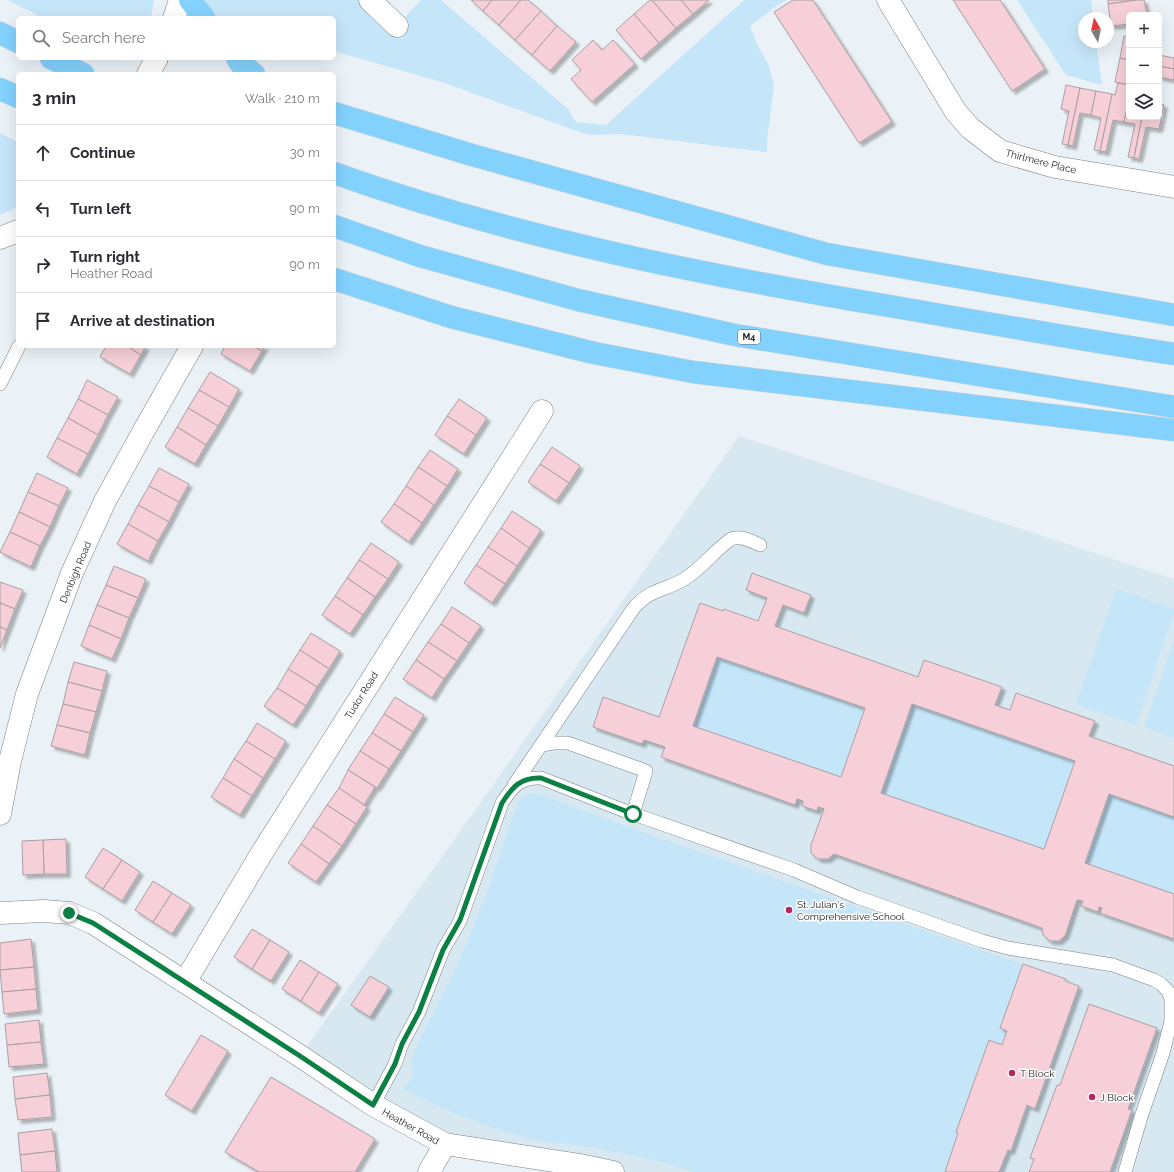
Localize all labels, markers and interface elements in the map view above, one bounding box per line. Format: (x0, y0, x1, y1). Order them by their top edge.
north arrow (1078, 12, 1114, 48)
map controls (1126, 12, 1162, 120)
button: + (1126, 12, 1162, 48)
search box (16, 16, 336, 60)
icon: search (30, 27, 52, 49)
text: Search here (62, 29, 145, 47)
button: − (1126, 48, 1162, 84)
button: layers (1126, 84, 1162, 120)
text: 3 min (32, 88, 76, 108)
text: Walk · 210 m (245, 91, 320, 106)
icon: ahead (32, 142, 54, 164)
text: Continue (70, 144, 135, 162)
text: 30 m (290, 145, 320, 160)
street label: Thirlmere Place (1004, 147, 1078, 176)
icon: left (32, 198, 54, 220)
text: Turn left (70, 200, 131, 218)
text: 90 m (289, 201, 320, 216)
text: Turn right (70, 248, 140, 266)
icon: right (32, 254, 54, 276)
text: 90 m (289, 257, 320, 272)
text: Heather Road (70, 266, 152, 281)
icon: arrive (32, 310, 54, 332)
text: Arrive at destination (70, 312, 215, 330)
road number: M4 (738, 330, 760, 344)
street label: Denbigh Road (58, 540, 93, 605)
street label: Tudor Road (343, 670, 380, 721)
route start (624, 805, 642, 823)
place label: St. Julian's Comprehensive School (797, 899, 905, 922)
route end (60, 904, 78, 922)
marker: St. Julian's Comprehensive School (784, 905, 794, 915)
marker: T Block (1007, 1068, 1017, 1078)
place label: T Block (1020, 1068, 1055, 1079)
marker: J Block (1087, 1092, 1097, 1102)
place label: J Block (1100, 1092, 1134, 1103)
street label: Heather Road (380, 1106, 441, 1147)

